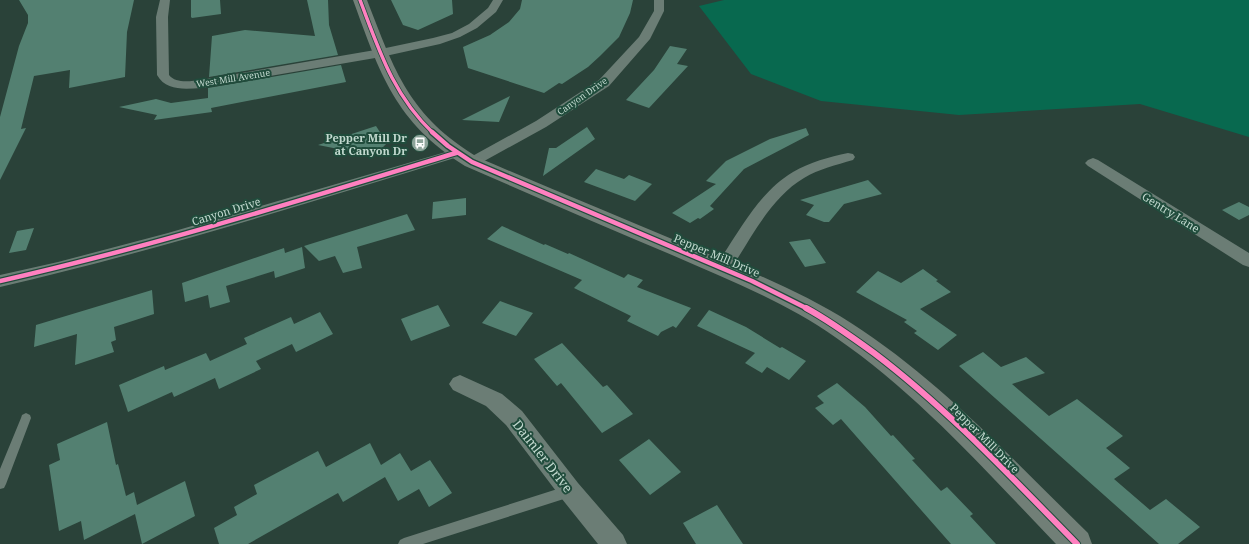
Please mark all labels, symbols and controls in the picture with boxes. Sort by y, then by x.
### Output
street label: West Mill Avenue [195,66,271,90]
street label: Canyon Drive [554,74,610,118]
place label: Pepper Mill Dr at Canyon Dr [325,130,407,158]
bus stop icon: Pepper Mill Dr at Canyon Dr [410,133,430,153]
street label: Gentry Lane [1139,188,1203,236]
street label: Canyon Drive [190,193,262,229]
street label: Pepper Mill Drive [672,230,763,280]
street label: Pepper Mill Drive [947,400,1023,476]
street label: Daimler Drive [509,416,577,496]

